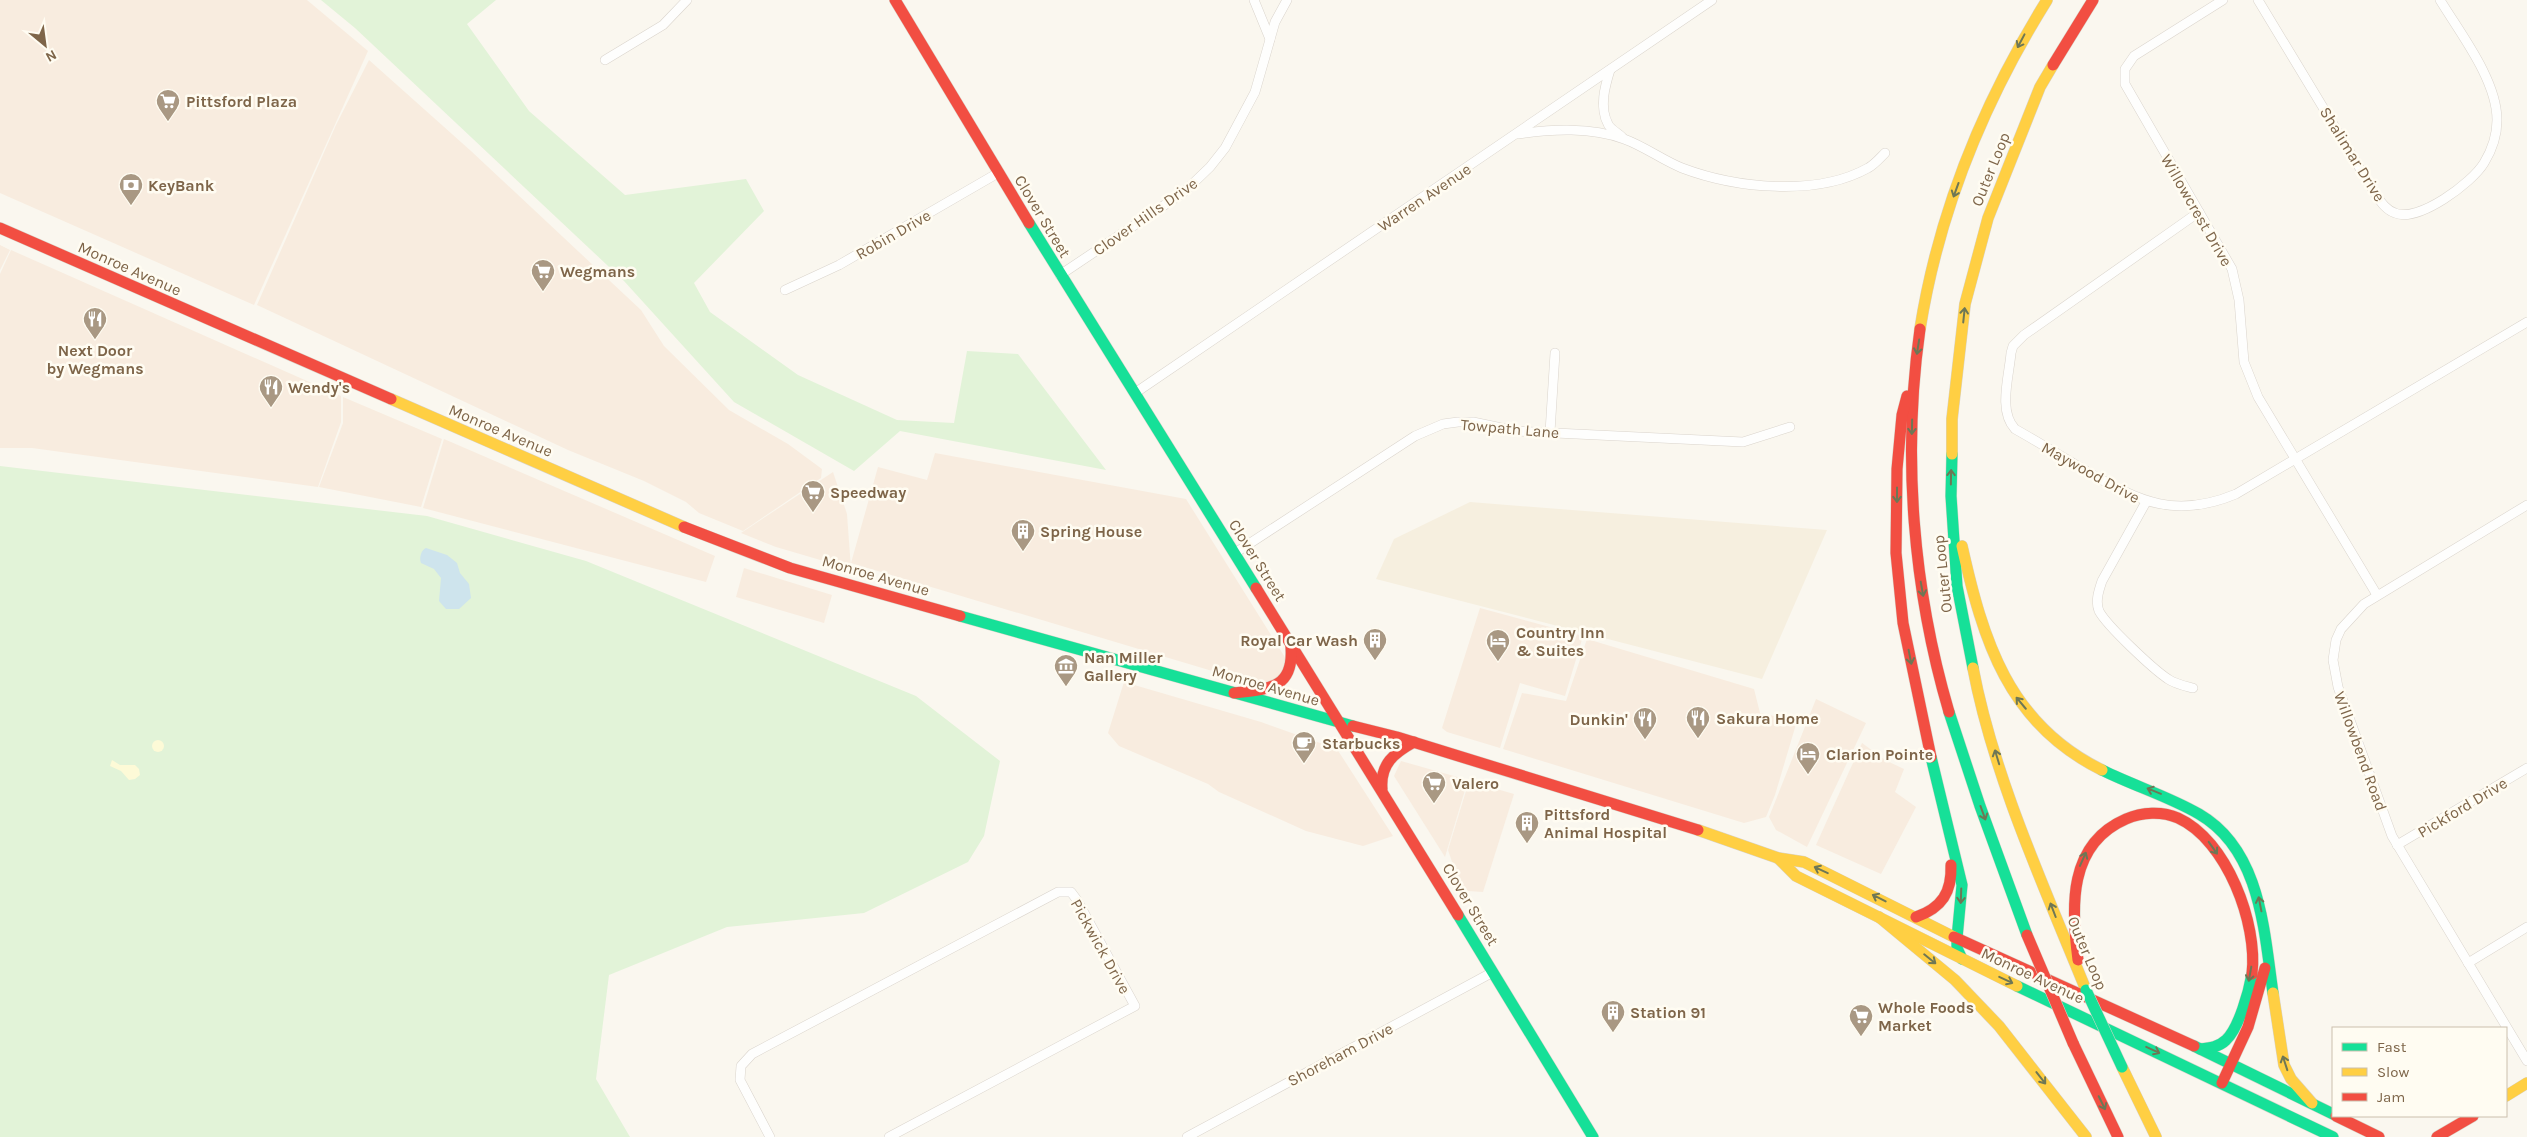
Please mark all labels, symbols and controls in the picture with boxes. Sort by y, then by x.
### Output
north arrow [20,20,70,70]
one-way arrow [2016,34,2026,49]
text: N [43,46,60,66]
supermarket icon: Pittsford Plaza [155,88,181,122]
place label: Pittsford Plaza [186,92,297,111]
street label: Shalimar Drive [2316,103,2389,205]
street label: Outer Loop [1967,129,2014,209]
street label: Willowcrest Drive [2157,151,2236,270]
street label: Warren Avenue [1374,159,1475,236]
bank icon: KeyBank [118,172,144,206]
street label: Clover Street [1011,172,1075,261]
street label: Clover Hills Drive [1090,173,1201,259]
place label: KeyBank [148,176,215,195]
one-way arrow [1951,182,1960,197]
street label: Robin Drive [852,205,934,264]
street label: Monroe Avenue [75,237,184,300]
supermarket icon: Wegmans [530,258,556,292]
place label: Wegmans [560,262,635,281]
restaurant icon: Next Door by Wegmans [82,306,108,340]
one-way arrow [1959,308,1969,324]
one-way arrow [1912,339,1922,355]
place label: Next Door by Wegmans [46,341,144,378]
restaurant icon: Wendy's [258,374,284,408]
place label: Wendy's [288,378,350,397]
street label: Monroe Avenue [446,400,556,461]
street label: Towpath Lane [1460,415,1560,442]
one-way arrow [1907,418,1917,435]
street label: Maywood Drive [2038,438,2143,507]
one-way arrow [1946,469,1956,486]
supermarket icon: Speedway [800,479,826,513]
place label: Speedway [830,483,906,502]
one-way arrow [1892,487,1901,503]
street label: Clover Street [1225,516,1290,605]
building icon: Spring House [1010,518,1036,552]
place label: Spring House [1040,522,1142,541]
street label: Outer Loop [1929,534,1956,614]
street label: Monroe Avenue [820,551,932,600]
one-way arrow [1918,581,1928,597]
place label: Country Inn & Suites [1516,623,1605,660]
building icon: Royal Car Wash [1362,627,1388,661]
hotel icon: Country Inn & Suites [1485,628,1511,662]
place label: Royal Car Wash [1240,631,1358,650]
place label: Nan Miller Gallery [1084,648,1163,685]
one-way arrow [1906,648,1916,664]
museum icon: Nan Miller Gallery [1053,653,1079,687]
street label: Monroe Avenue [1210,661,1322,710]
street label: Willowbend Road [2330,689,2391,814]
one-way arrow [2015,697,2026,710]
restaurant icon: Sakura Home [1685,705,1711,739]
restaurant icon: Dunkin' [1632,706,1658,740]
place label: Sakura Home [1716,709,1819,728]
place label: Dunkin' [1569,710,1628,729]
cafe icon: Starbucks [1291,730,1317,764]
place label: Starbucks [1322,734,1400,753]
hotel icon: Clarion Pointe [1795,741,1821,775]
place label: Clarion Pointe [1826,745,1933,764]
one-way arrow [1992,749,2002,765]
supermarket icon: Valero [1421,770,1447,804]
street label: Pickford Drive [2414,773,2511,842]
place label: Valero [1452,774,1499,793]
one-way arrow [2147,786,2162,796]
place label: Pittsford Animal Hospital [1544,805,1667,842]
one-way arrow [1979,805,1988,820]
building icon: Pittsford Animal Hospital [1514,810,1540,844]
one-way arrow [2208,841,2218,855]
one-way arrow [2079,852,2089,867]
street label: Clover Street [1439,860,1503,949]
one-way arrow [1814,865,1829,874]
one-way arrow [1957,888,1966,904]
one-way arrow [1872,892,1887,902]
street label: Pickwick Drive [1067,895,1134,997]
one-way arrow [2254,896,2264,912]
one-way arrow [2048,902,2057,918]
street label: Outer Loop [2064,914,2112,993]
street label: Monroe Avenue [1978,943,2087,1008]
one-way arrow [1924,954,1937,965]
one-way arrow [2245,965,2255,981]
one-way arrow [1998,976,2013,985]
place label: Whole Foods Market [1878,998,1974,1035]
building icon: Station 91 [1600,999,1626,1033]
place label: Station 91 [1630,1003,1706,1022]
supermarket icon: Whole Foods Market [1848,1003,1874,1037]
street label: Shoreham Drive [1284,1019,1396,1090]
legend [2332,1027,2507,1117]
text: Fast [2377,1038,2407,1056]
one-way arrow [2145,1046,2160,1055]
one-way arrow [2280,1056,2289,1072]
text: Slow [2377,1063,2409,1081]
one-way arrow [2035,1071,2046,1084]
text: Jam [2377,1088,2405,1106]
one-way arrow [2097,1095,2107,1110]

